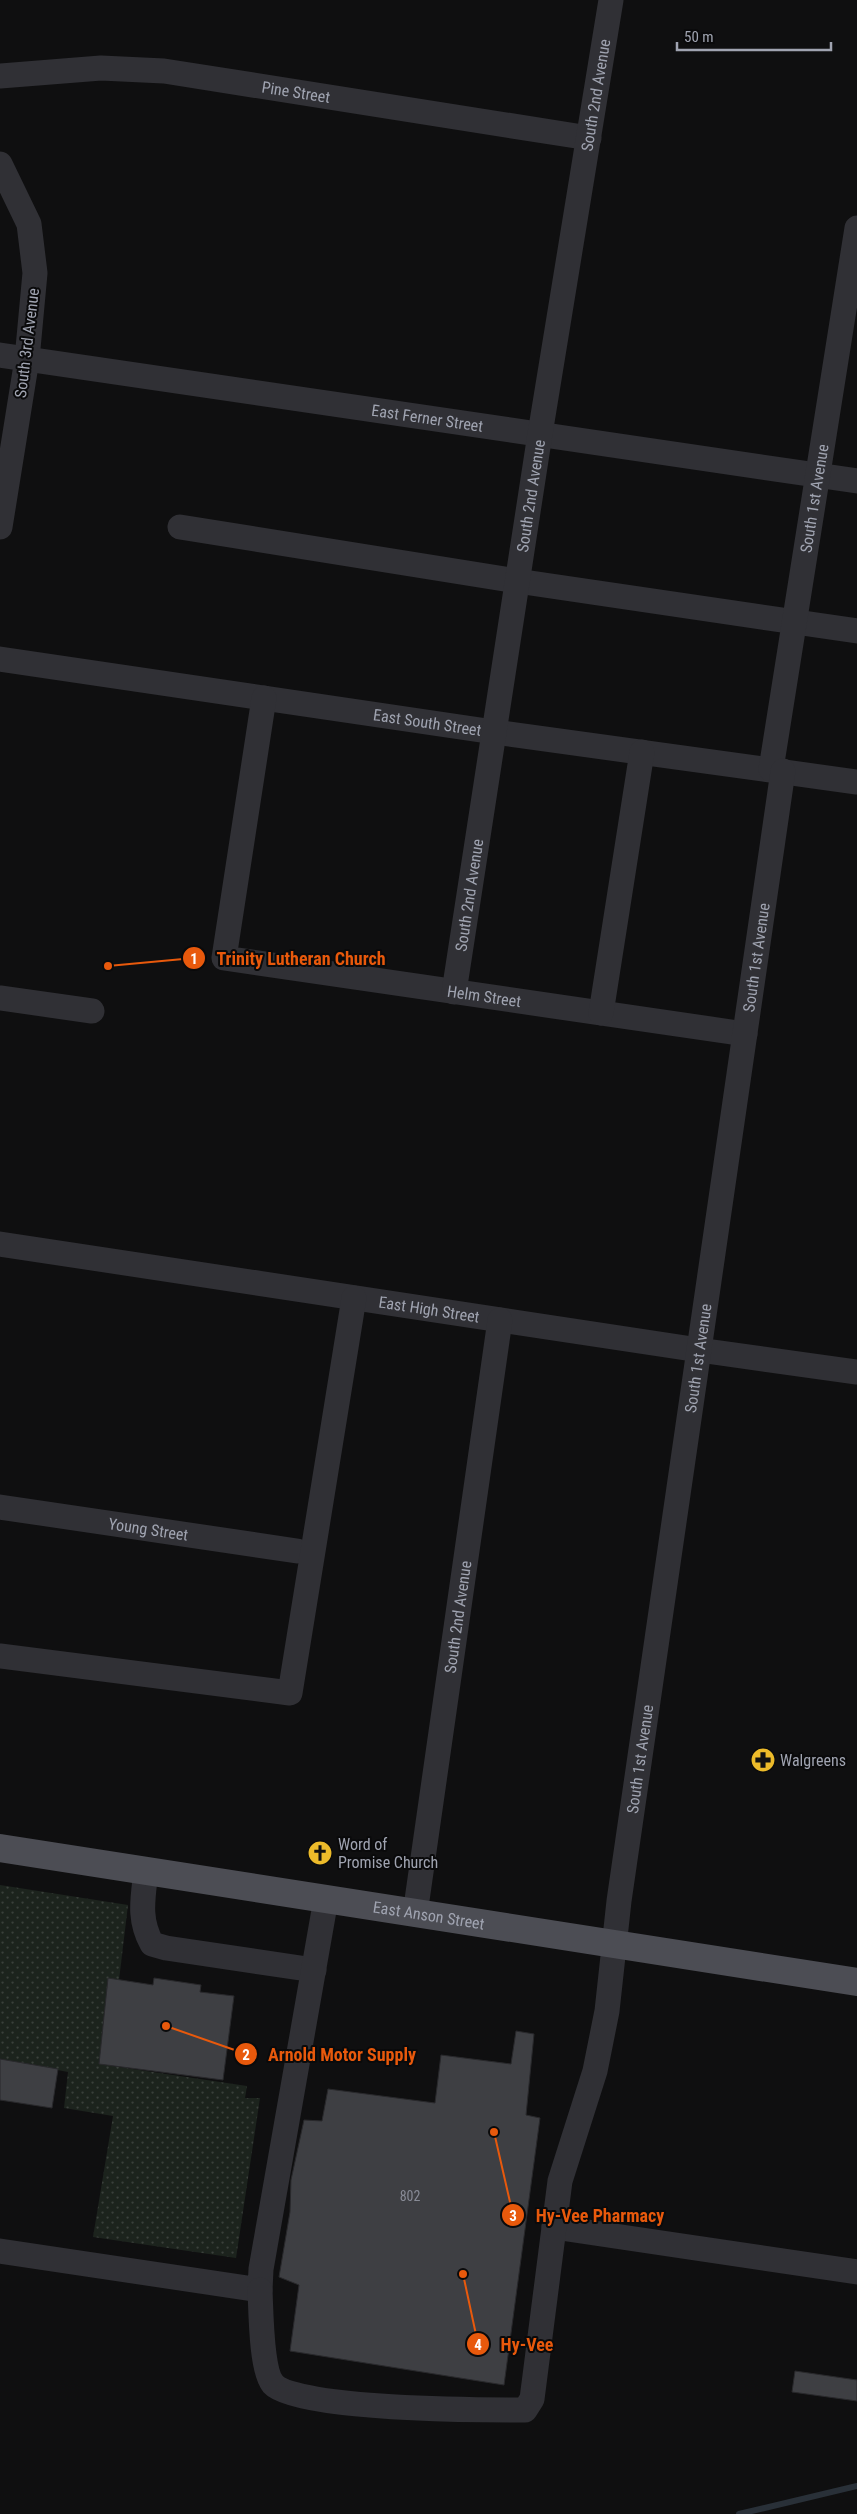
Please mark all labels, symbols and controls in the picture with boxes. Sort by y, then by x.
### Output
scale bar [677,20,831,52]
text: 50 m [684,28,714,46]
street label: South 2nd Avenue [577,38,614,153]
street label: Pine Street [260,77,332,107]
street label: South 3rd Avenue [11,287,43,399]
street label: East Ferner Street [370,400,485,435]
street label: South 2nd Avenue [512,438,549,553]
street label: South 1st Avenue [796,443,832,554]
street label: East South Street [372,705,483,740]
street label: South 2nd Avenue [451,838,487,953]
street label: South 1st Avenue [739,902,773,1013]
callout: Trinity Lutheran Church [181,942,396,975]
text: Trinity Lutheran Church [216,948,386,969]
text: 1 [190,950,198,968]
street label: Helm Street [446,981,523,1011]
street label: East High Street [377,1292,481,1326]
street label: South 1st Avenue [680,1302,715,1414]
street label: Young Street [107,1514,190,1544]
street label: South 2nd Avenue [440,1559,475,1675]
street label: South 1st Avenue [622,1703,657,1815]
pharmacy icon: Walgreens [750,1747,776,1773]
place label: Walgreens [780,1751,846,1770]
place label: Word of Promise Church [338,1835,438,1872]
church icon: Word of Promise Church [307,1840,333,1866]
street label: East Anson Street [372,1897,486,1933]
callout: Arnold Motor Supply [233,2038,426,2071]
text: Arnold Motor Supply [268,2044,416,2065]
text: 2 [242,2046,250,2064]
house number: 802 [400,2188,420,2204]
callout: Hy-Vee Pharmacy [500,2199,674,2232]
text: Hy-Vee Pharmacy [536,2205,664,2226]
text: 3 [509,2207,517,2225]
callout: Hy-Vee [465,2328,563,2361]
text: Hy-Vee [501,2334,554,2355]
text: 4 [474,2336,482,2354]

